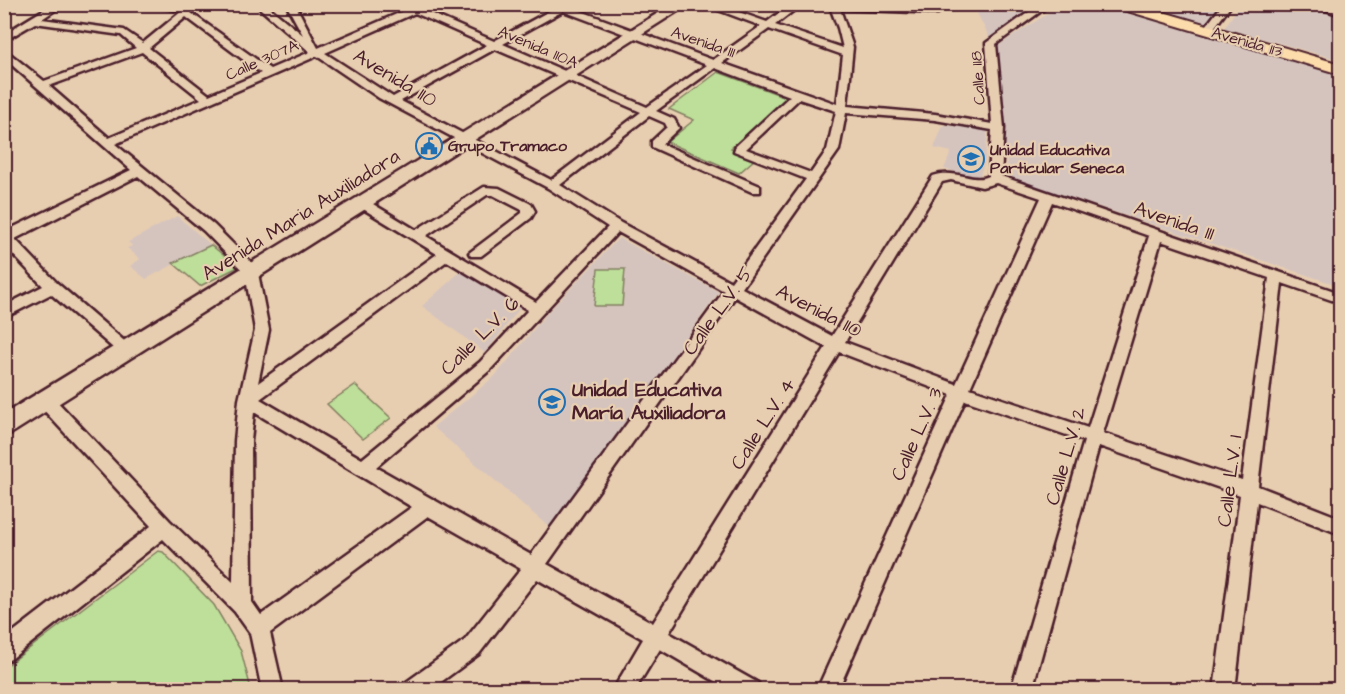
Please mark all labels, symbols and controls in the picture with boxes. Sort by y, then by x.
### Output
street label: Avenida 110A [495,20,581,74]
street label: Avenida 111 [668,21,738,63]
street label: Avenida 113 [1209,21,1285,63]
street label: Calle 307A [222,34,302,86]
street label: Avenida 110 [348,42,442,114]
street label: Calle 118 [965,50,991,106]
public building icon: Grupo Tramaco [414,131,444,161]
place label: Grupo Tramaco [448,135,568,157]
place label: Unidad Educativa Particular Seneca [990,139,1125,179]
street label: Avenida Maria Auxiliadora [197,142,405,288]
school or university icon: Unidad Educativa Particular Seneca [956,144,986,174]
street label: Avenida 111 [1130,194,1218,248]
street label: Calle L.V. 5 [676,261,760,361]
street label: Avenida 110 [771,277,867,345]
street label: Calle L.V. 6 [434,290,526,382]
street label: Calle L.V. 4 [724,373,802,475]
place label: Unidad Educativa María Auxiliadora [572,376,726,427]
street label: Calle L.V. 3 [884,383,950,485]
school or university icon: Unidad Educativa María Auxiliadora [537,387,567,417]
street label: Calle L.V. 2 [1039,403,1094,508]
street label: Calle L.V. 1 [1210,433,1250,528]

